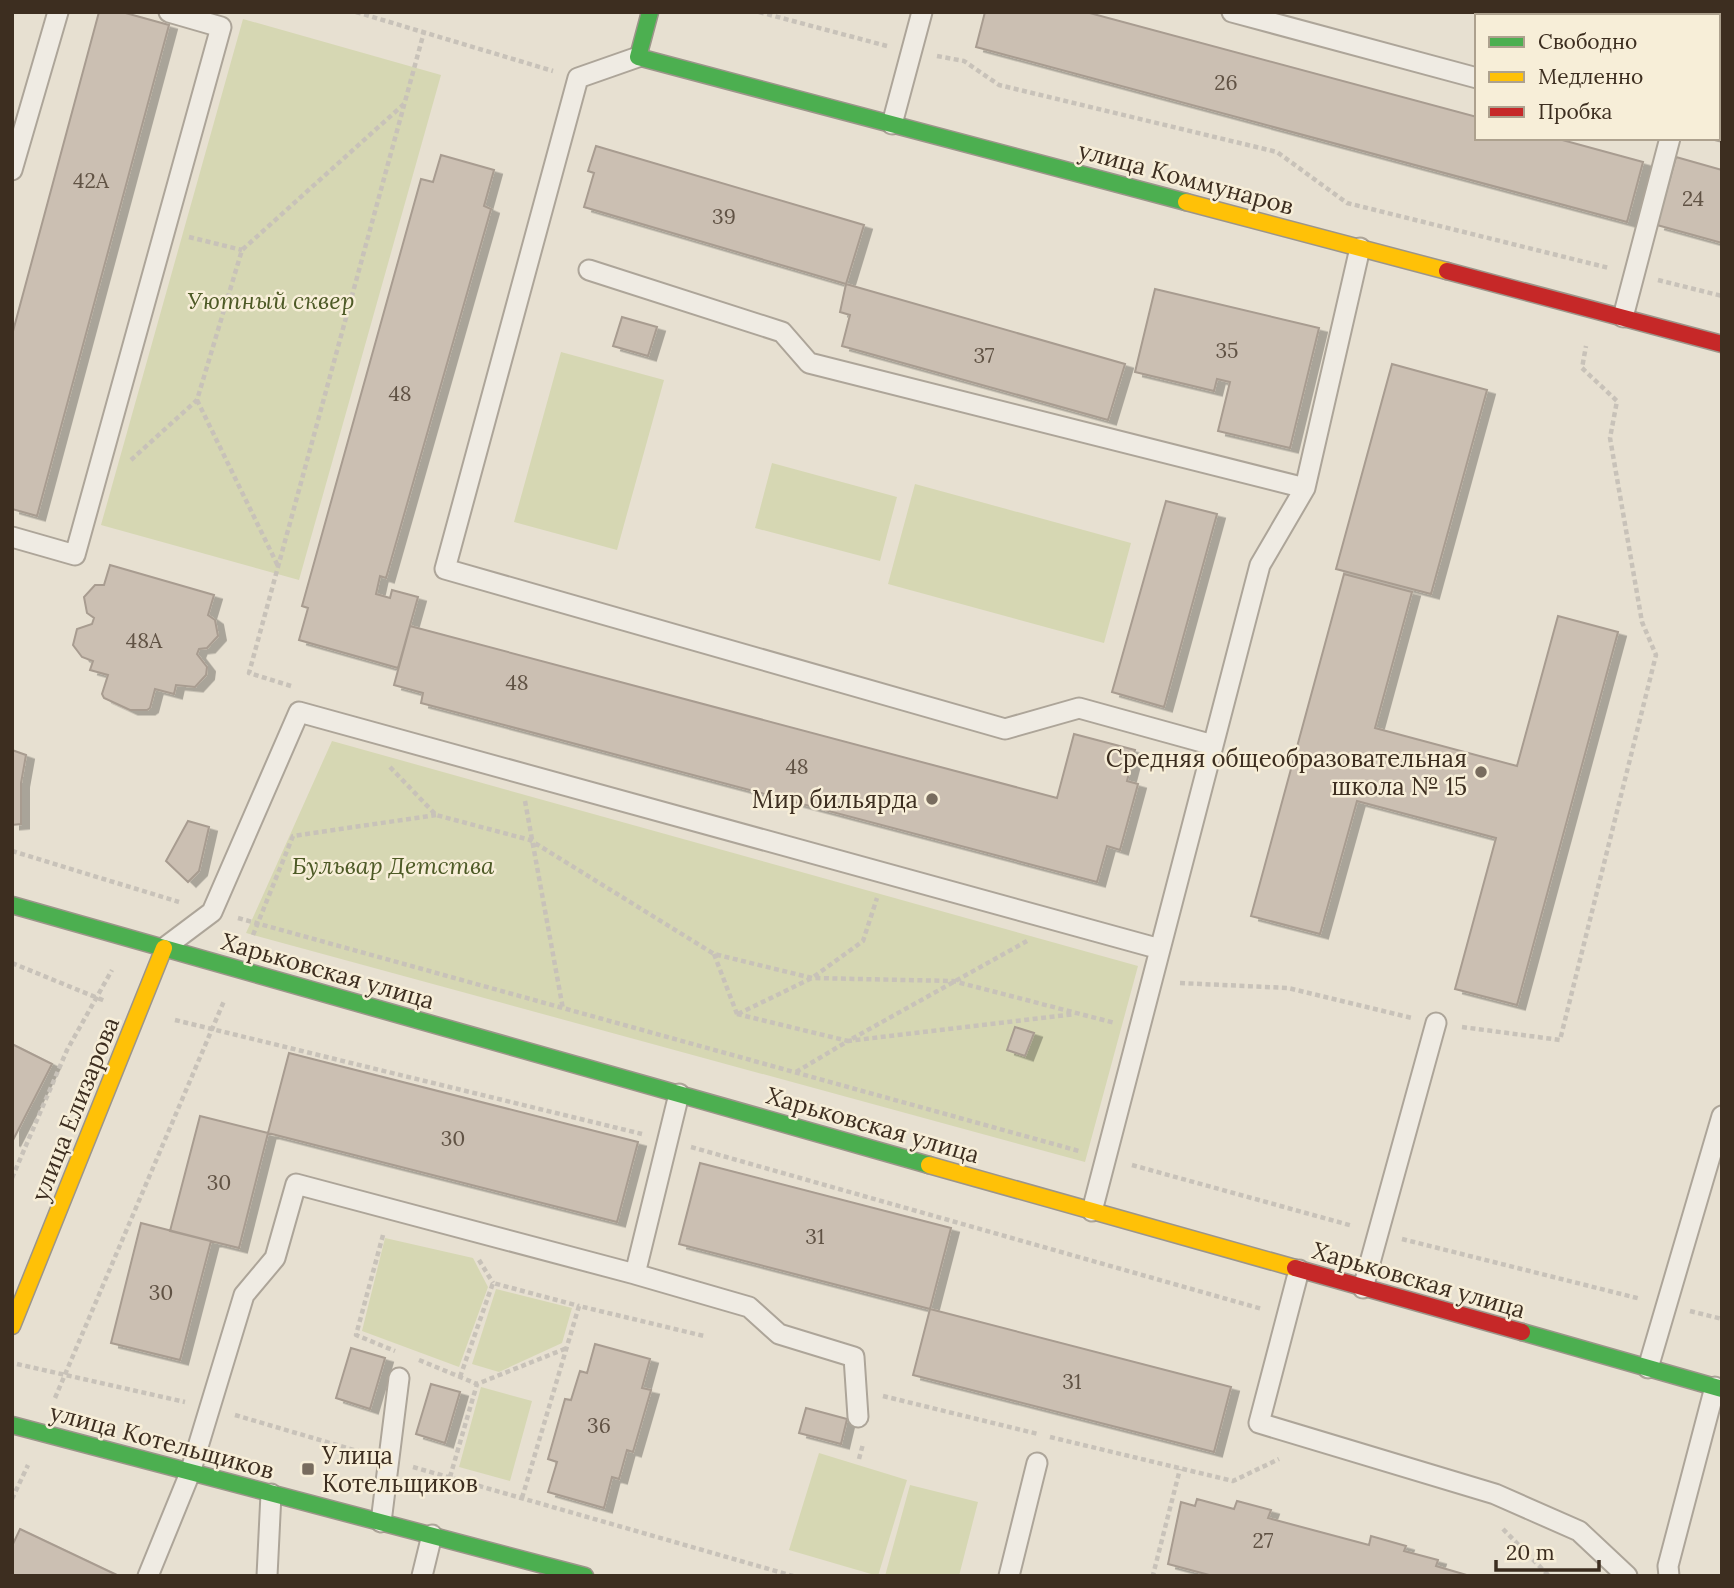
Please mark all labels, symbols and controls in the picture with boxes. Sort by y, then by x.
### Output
legend [1475,14,1720,140]
text: Свободно [1538,28,1637,55]
text: Медленно [1538,63,1643,90]
house number: 26 [1214,69,1238,96]
text: Пробка [1538,98,1613,125]
street label: улица Коммунаров [1075,134,1297,222]
house number: 42А [73,167,110,194]
house number: 24 [1682,185,1704,212]
house number: 39 [712,203,736,230]
park label: Уютный сквер [188,285,354,316]
house number: 35 [1215,337,1239,364]
house number: 37 [974,342,995,369]
house number: 48 [388,380,412,407]
house number: 48А [126,627,163,654]
house number: 48 [505,669,529,696]
place label: Средняя общеобразовательная школа № 15 [1106,743,1467,802]
house number: 48 [785,753,809,780]
marker: Средняя общеобразовательная школа № 15 [1473,764,1489,780]
place label: Мир бильярда [752,784,918,815]
marker: Мир бильярда [924,791,940,807]
park label: Бульвар Детства [292,850,495,881]
street label: Харьковская улица [218,926,438,1016]
street label: улица Елизарова [24,1012,126,1206]
street label: Харьковская улица [763,1080,983,1170]
house number: 30 [441,1125,465,1152]
house number: 30 [207,1169,231,1196]
house number: 31 [805,1223,825,1250]
street label: Харьковская улица [1309,1235,1529,1325]
house number: 30 [149,1279,173,1306]
house number: 31 [1062,1368,1082,1395]
street label: улица Котельщиков [46,1396,278,1486]
house number: 36 [587,1412,611,1439]
place label: Улица Котельщиков [321,1440,478,1499]
marker: Улица Котельщиков [300,1461,316,1477]
house number: 27 [1253,1527,1274,1554]
scale bar [1496,1528,1599,1572]
text: 20 m [1506,1539,1555,1566]

